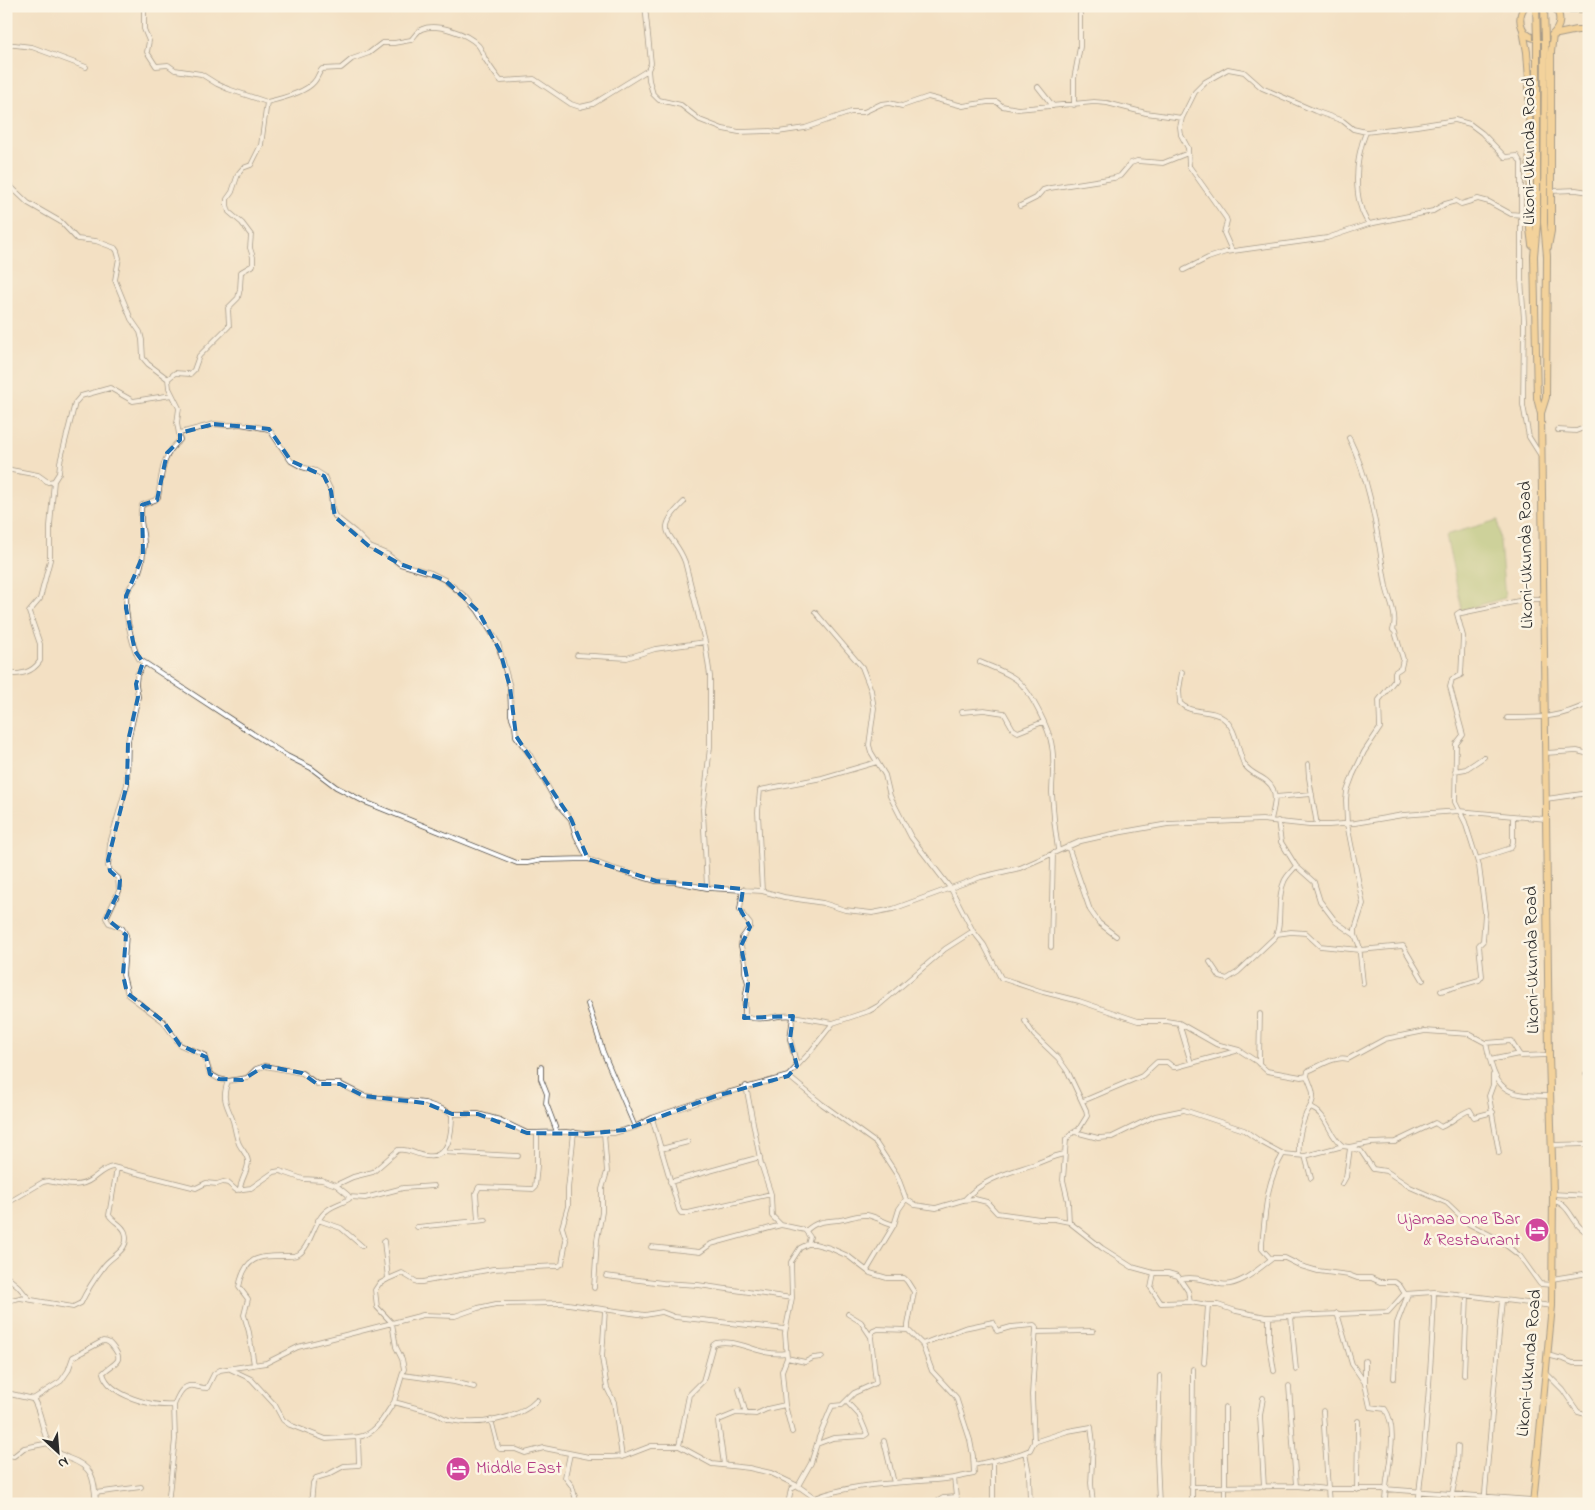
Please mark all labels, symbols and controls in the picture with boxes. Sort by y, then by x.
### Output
street label: Likoni-Ukunda Road [1517,77,1543,225]
street label: Likoni-Ukunda Road [1513,481,1541,629]
street label: Likoni-Ukunda Road [1519,886,1547,1034]
place label: Ujamaa One Bar & Restaurant [1397,1207,1520,1254]
hotel icon: Ujamaa One Bar & Restaurant [1524,1217,1550,1243]
street label: Likoni-Ukunda Road [1511,1288,1549,1438]
north arrow [32,1428,82,1478]
text: N [54,1451,72,1474]
hotel icon: Middle East [445,1456,471,1482]
place label: Middle East [476,1456,562,1482]

